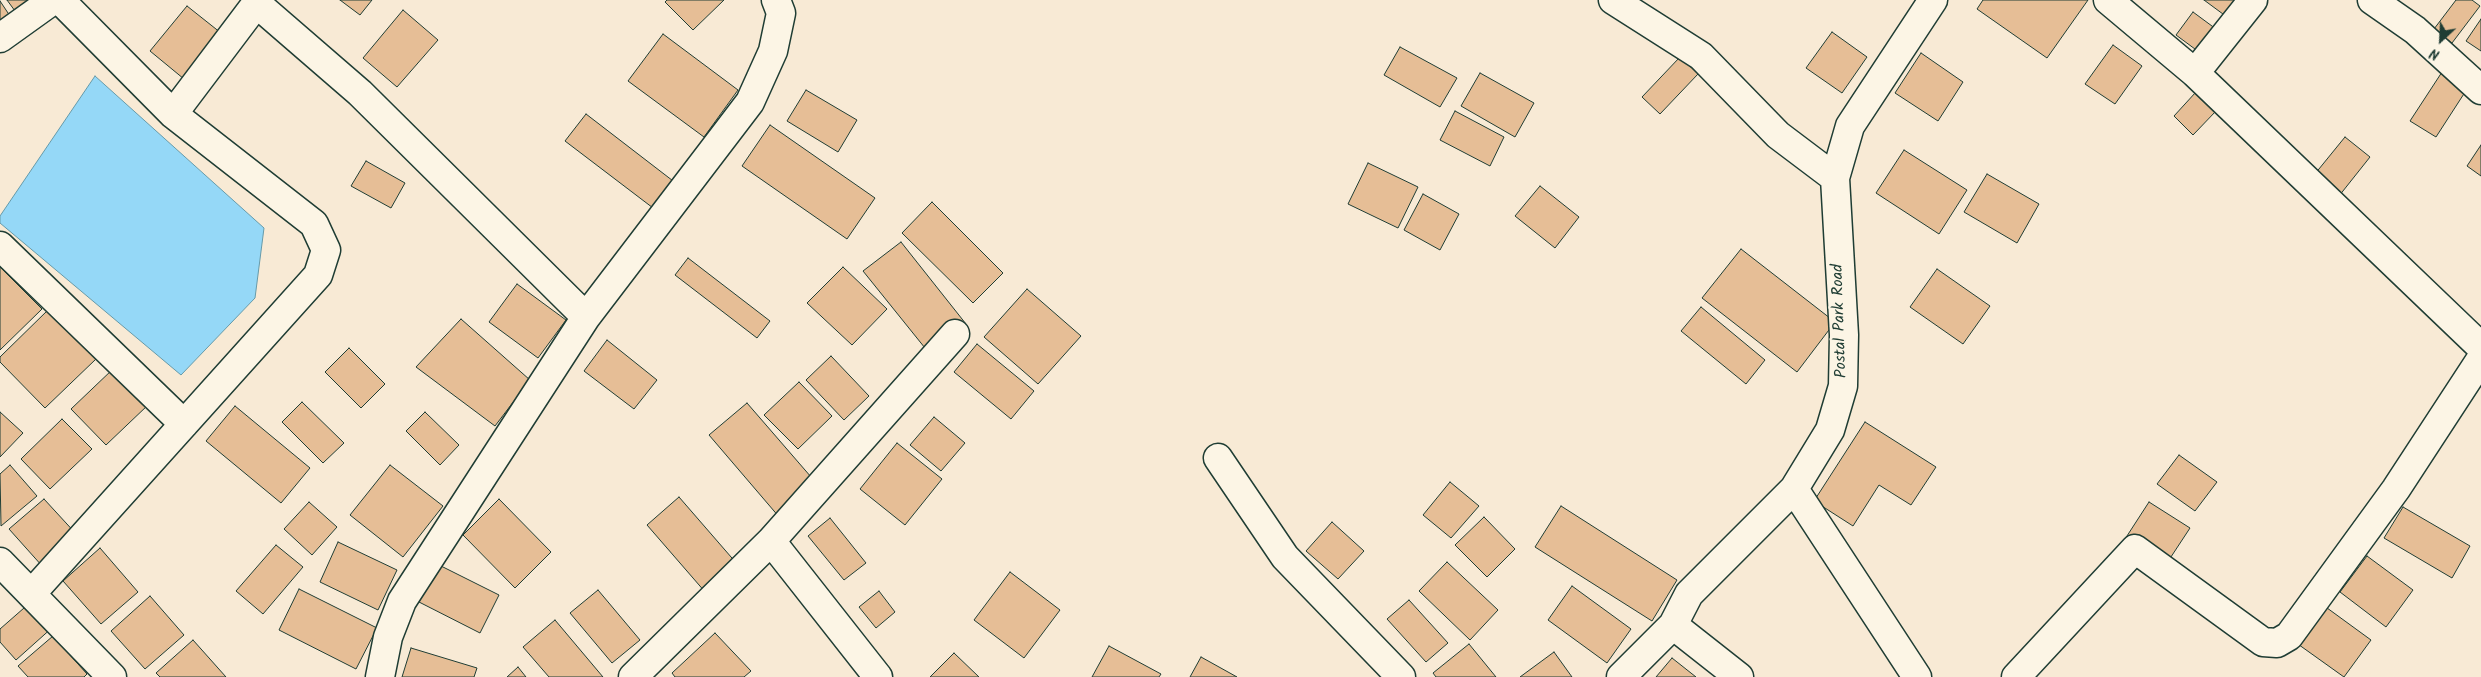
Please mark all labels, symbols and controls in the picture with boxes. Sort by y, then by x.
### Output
north arrow [2416,15,2466,65]
text: N [2426,42,2443,65]
street label: Postal Park Road [1829,264,1853,378]

